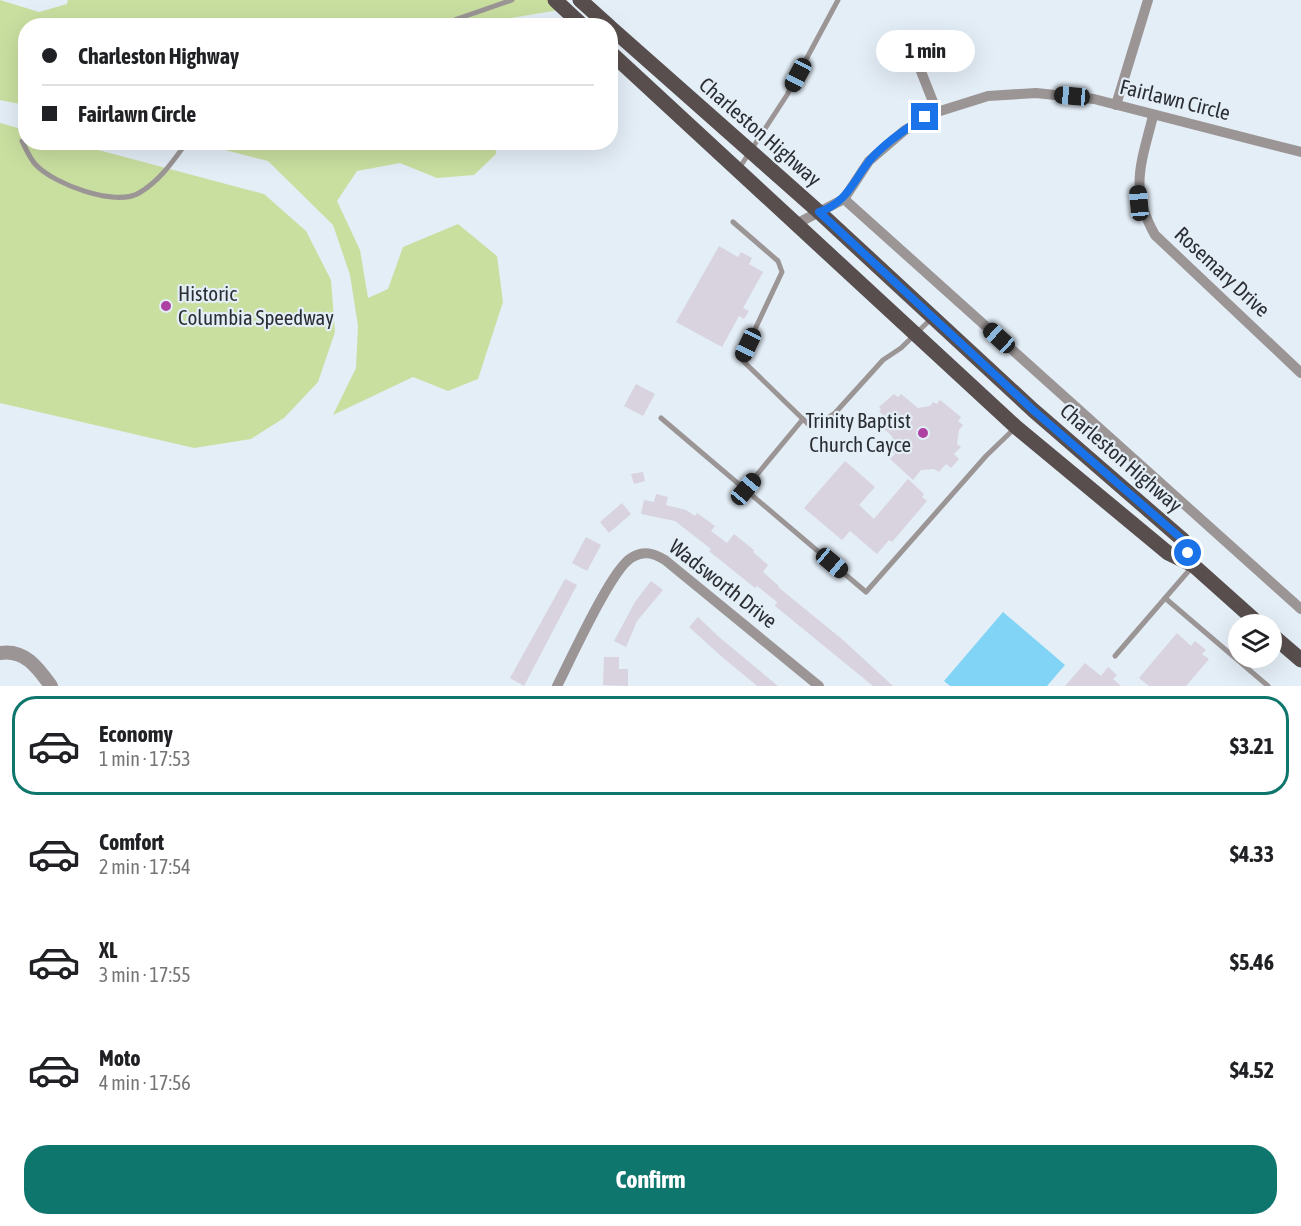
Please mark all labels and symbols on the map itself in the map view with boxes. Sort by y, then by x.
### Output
callout: 1 min [876,30,974,72]
car [782,55,814,95]
street label: Charleston Highway [695,72,827,191]
street label: Fairlawn Circle [1118,74,1233,124]
car [1053,85,1091,107]
route end [911,103,938,130]
car [1128,184,1150,222]
street label: Rosemary Drive [1170,221,1275,321]
place label: Historic Columbia Speedway [178,281,334,329]
marker: Historic Columbia Speedway [159,299,173,313]
car [980,319,1018,357]
car [732,325,764,365]
street label: Charleston Highway [1056,398,1188,517]
place label: Trinity Baptist Church Cayce [805,408,911,456]
marker: Trinity Baptist Church Cayce [916,426,930,440]
car [728,469,764,509]
street label: Wadsworth Drive [665,534,782,633]
route start [1174,539,1201,566]
car [812,545,852,581]

